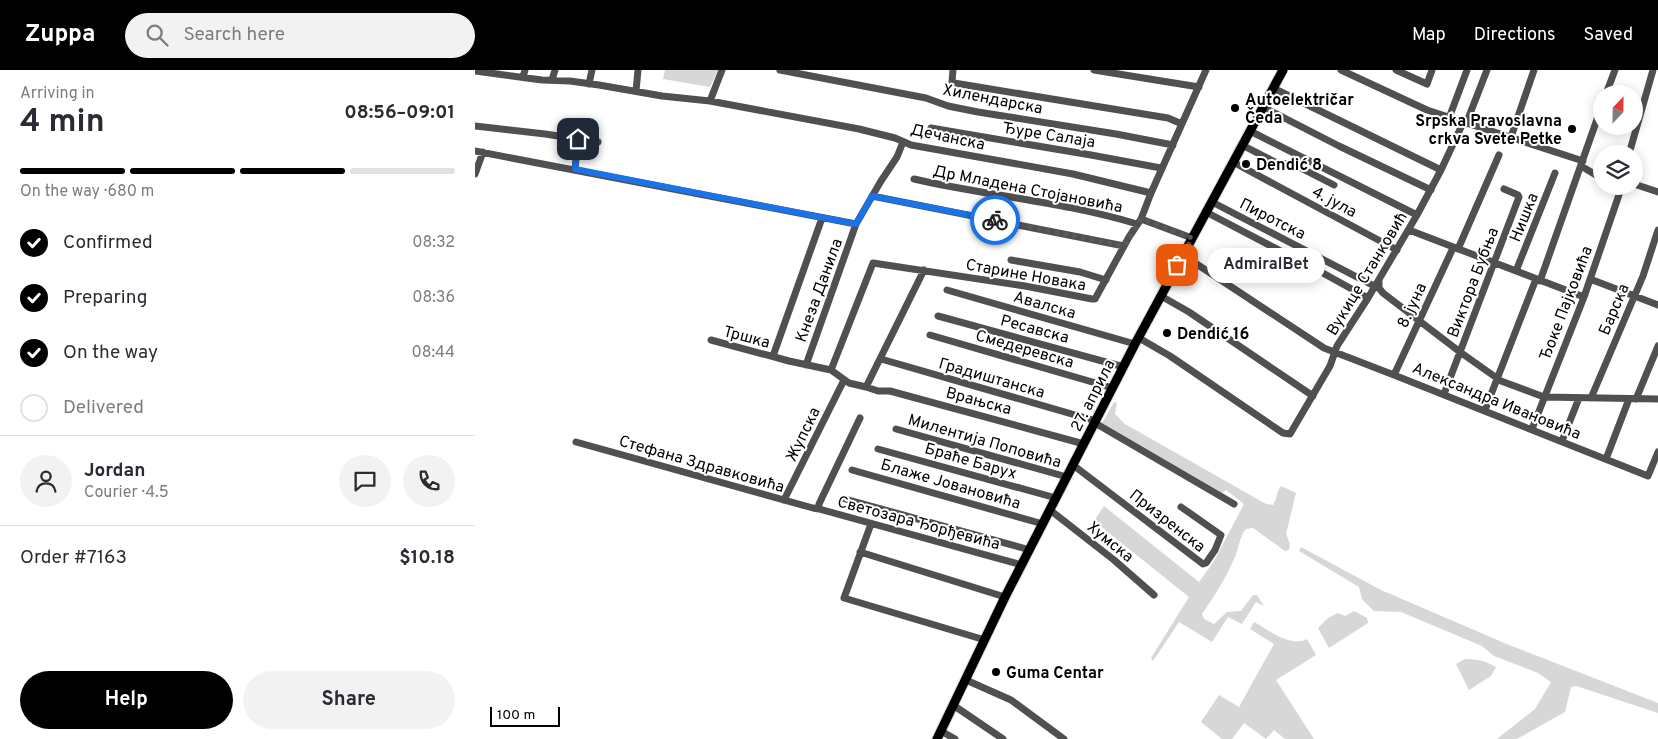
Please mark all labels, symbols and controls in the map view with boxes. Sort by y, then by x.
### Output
search box [125,13,475,58]
text: Zuppa [25,20,95,50]
icon: search [143,21,171,49]
text: Search here [183,23,285,47]
text: Map [1412,24,1446,47]
text: Directions [1474,24,1556,47]
text: Saved [1584,24,1633,47]
street label: Хилендарска [941,80,1044,119]
text: Arriving in [20,84,95,104]
north arrow [1593,85,1643,135]
map controls [1593,85,1643,195]
place label: Autoelektričar Čeda [1245,91,1354,129]
text: 08:56–09:01 [344,101,455,125]
marker: Autoelektričar Čeda [1229,102,1241,114]
text: 4 min [20,103,105,143]
place label: Srpska Pravoslavna crkva Svete Petke [1415,112,1562,150]
pin [557,118,599,160]
street label: Ђуре Салаја [1001,119,1097,153]
street label: Дечанска [909,120,987,156]
marker: Srpska Pravoslavna crkva Svete Petke [1566,123,1578,135]
icon: home [564,125,592,153]
button: layers [1593,145,1643,195]
place label: Dendić 8 [1256,156,1322,176]
marker: Dendić 8 [1240,158,1252,170]
street label: Др Младена Стојановића [931,162,1124,218]
text: On the way · 680 m [20,182,154,202]
street label: 4. јула [1308,183,1360,223]
street label: Нишка [1506,190,1544,245]
courier [970,195,1020,245]
street label: Пиротска [1236,195,1308,245]
icon: bike [981,206,1009,234]
street label: Вукице Станковић [1323,209,1413,340]
street label: Виктора Бубња [1444,225,1504,341]
icon: check [20,229,48,257]
text: Confirmed [63,231,153,255]
text: 08:32 [412,233,455,253]
street label: Кнеза Данила [792,236,848,345]
street label: Ђоке Пајковића [1536,243,1598,364]
pin [1156,244,1198,286]
callout: AdmiralBet [1207,248,1325,282]
icon: bag [1163,251,1191,279]
text: AdmiralBet [1223,255,1309,275]
street label: Старине Новака [964,256,1087,296]
street label: 8. јуна [1394,280,1432,332]
street label: Барска [1595,281,1635,338]
icon: check [20,284,48,312]
text: Preparing [63,286,147,310]
street label: Авалска [1011,287,1078,324]
text: 08:36 [412,288,455,308]
street label: Ресавска [998,311,1071,349]
street label: Тршка [721,322,772,354]
place label: Dendić 16 [1177,325,1249,345]
street label: Смедеревска [973,326,1076,374]
marker: Dendić 16 [1161,327,1173,339]
icon: check [20,339,48,367]
text: On the way [63,341,158,365]
text: 08:44 [411,343,455,363]
street label: Градиштанска [936,354,1047,404]
street label: 27. априла [1067,356,1121,435]
street label: Александра Ивановића [1409,359,1584,445]
street label: Врањска [943,384,1014,420]
text: Delivered [63,396,144,420]
street label: Жупска [782,404,826,465]
street label: Милентија Поповића [905,410,1063,473]
street label: Стефана Здравковића [616,432,787,498]
street label: Браће Барух [922,439,1019,485]
button: person [20,455,72,507]
button: chat [339,455,391,507]
button: phone [403,455,455,507]
street label: Блаже Јовановића [878,455,1023,514]
text: Jordan [84,459,146,483]
text: Courier · 4.5 [84,483,169,503]
street label: Призренска [1125,486,1209,558]
street label: Светозара Ђорђевића [835,493,1002,555]
street label: Хумска [1082,518,1137,567]
text: Order #7163 [20,546,127,570]
text: $10.18 [399,546,455,570]
place label: Guma Centar [1006,664,1104,684]
marker: Guma Centar [990,666,1002,678]
button: Help [20,671,233,729]
button: Share [243,671,455,729]
scale bar [490,704,560,727]
text: 100 m [497,707,535,724]

